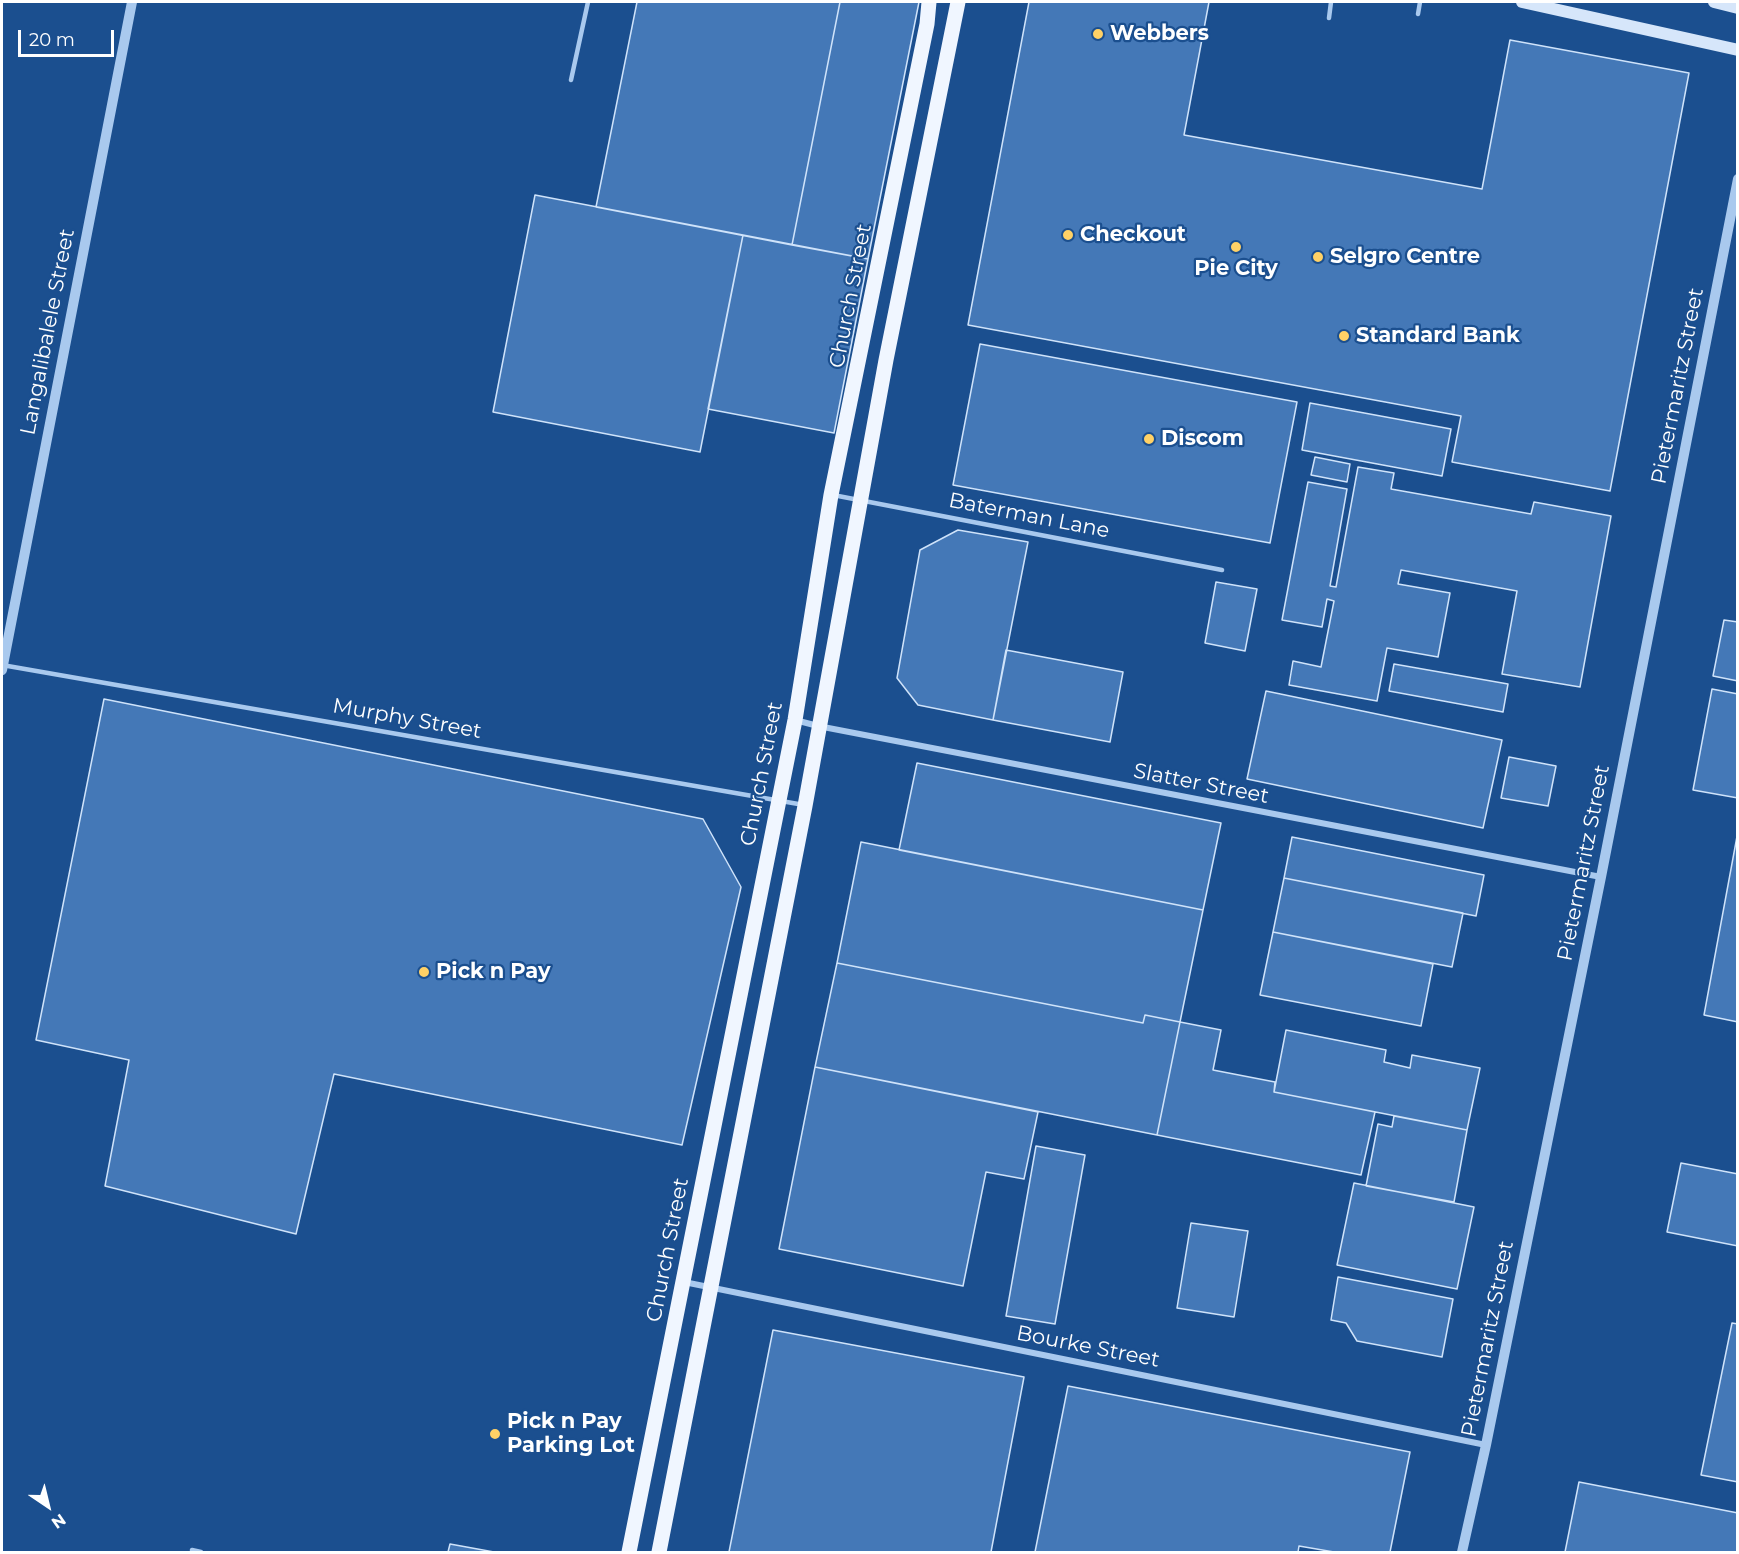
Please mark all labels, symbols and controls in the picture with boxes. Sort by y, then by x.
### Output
scale bar [21,18,117,56]
place label: Webbers [1110,21,1209,47]
marker: Webbers [1091,27,1105,41]
text: 20 m [29,29,75,51]
street label: Church Street [825,222,877,370]
place label: Checkout [1080,222,1186,248]
street label: Langalibalele Street [16,227,80,437]
marker: Checkout [1061,228,1075,242]
marker: Pie City [1229,240,1243,254]
place label: Selgro Centre [1330,244,1480,270]
marker: Selgro Centre [1311,250,1325,264]
place label: Pie City [1194,256,1278,282]
street label: Pietermaritz Street [1647,286,1709,486]
place label: Standard Bank [1356,323,1520,349]
marker: Standard Bank [1337,329,1351,343]
place label: Discom [1161,426,1244,452]
marker: Discom [1142,432,1156,446]
street label: Baterman Lane [946,488,1112,544]
street label: Murphy Street [331,693,483,745]
street label: Church Street [736,700,788,848]
street label: Slatter Street [1131,759,1271,809]
street label: Pietermaritz Street [1553,763,1615,963]
place label: Pick n Pay [436,959,551,985]
marker: Pick n Pay [417,965,431,979]
street label: Church Street [642,1176,694,1324]
street label: Pietermaritz Street [1457,1239,1519,1439]
street label: Bourke Street [1014,1321,1162,1373]
place label: Pick n Pay Parking Lot [507,1409,635,1459]
marker: Pick n Pay Parking Lot [488,1427,502,1441]
north arrow [18,1476,78,1536]
text: N [48,1510,69,1533]

